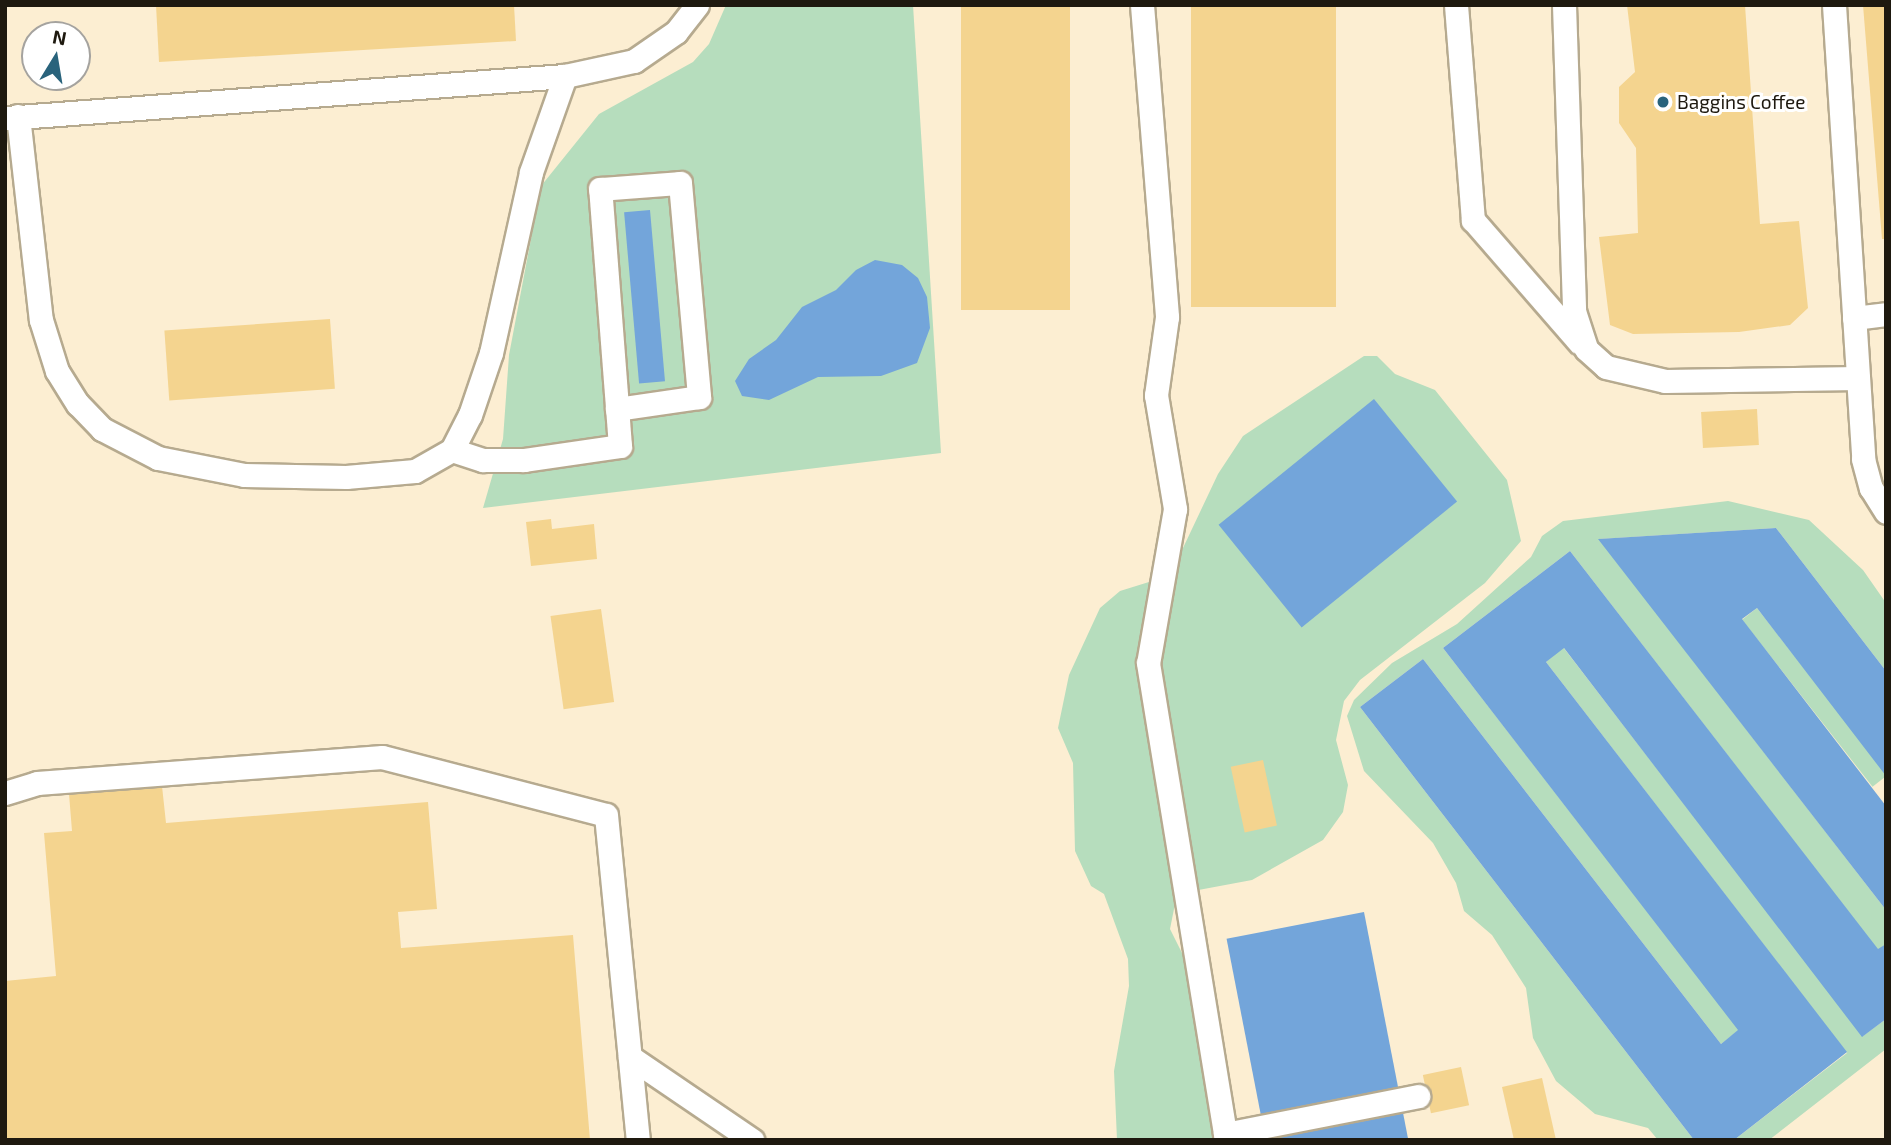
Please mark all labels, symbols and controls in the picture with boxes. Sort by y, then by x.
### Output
north arrow [21,21,91,91]
text: N [51,24,69,49]
place label: Baggins Coffee [1677,91,1805,113]
marker: Baggins Coffee [1655,94,1671,110]

